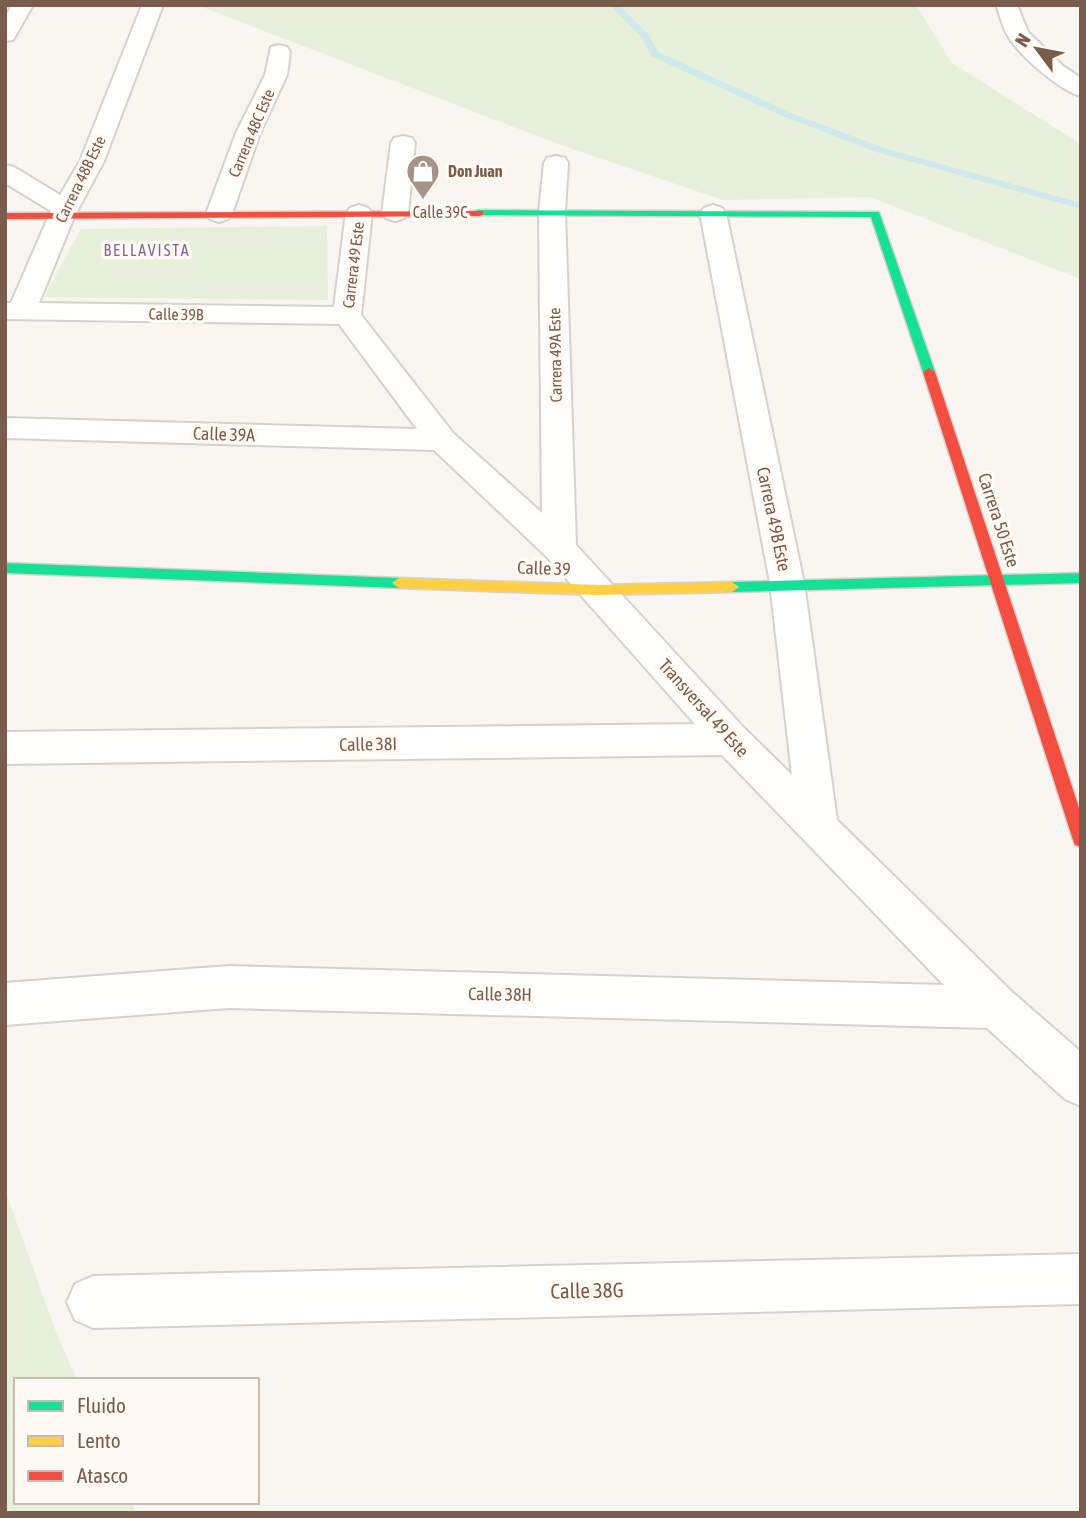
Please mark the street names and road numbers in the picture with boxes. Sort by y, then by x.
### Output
street label: Carrera 48C Este [224,86,278,180]
street label: Carrera 48B Este [51,133,109,225]
street label: Calle 39C [413,203,467,221]
street label: Carrera 49 Este [339,221,367,309]
street label: Calle 39B [148,305,204,323]
street label: Carrera 49A Este [545,308,565,402]
street label: Calle 39A [193,422,256,446]
street label: Carrera 49B Este [753,465,795,573]
street label: Carrera 50 Este [974,470,1024,570]
street label: Calle 39 [517,557,571,579]
street label: Transversal 49 Este [655,655,753,761]
street label: Calle 38I [339,733,397,755]
street label: Calle 38H [468,983,532,1005]
street label: Calle 38G [550,1277,624,1303]

